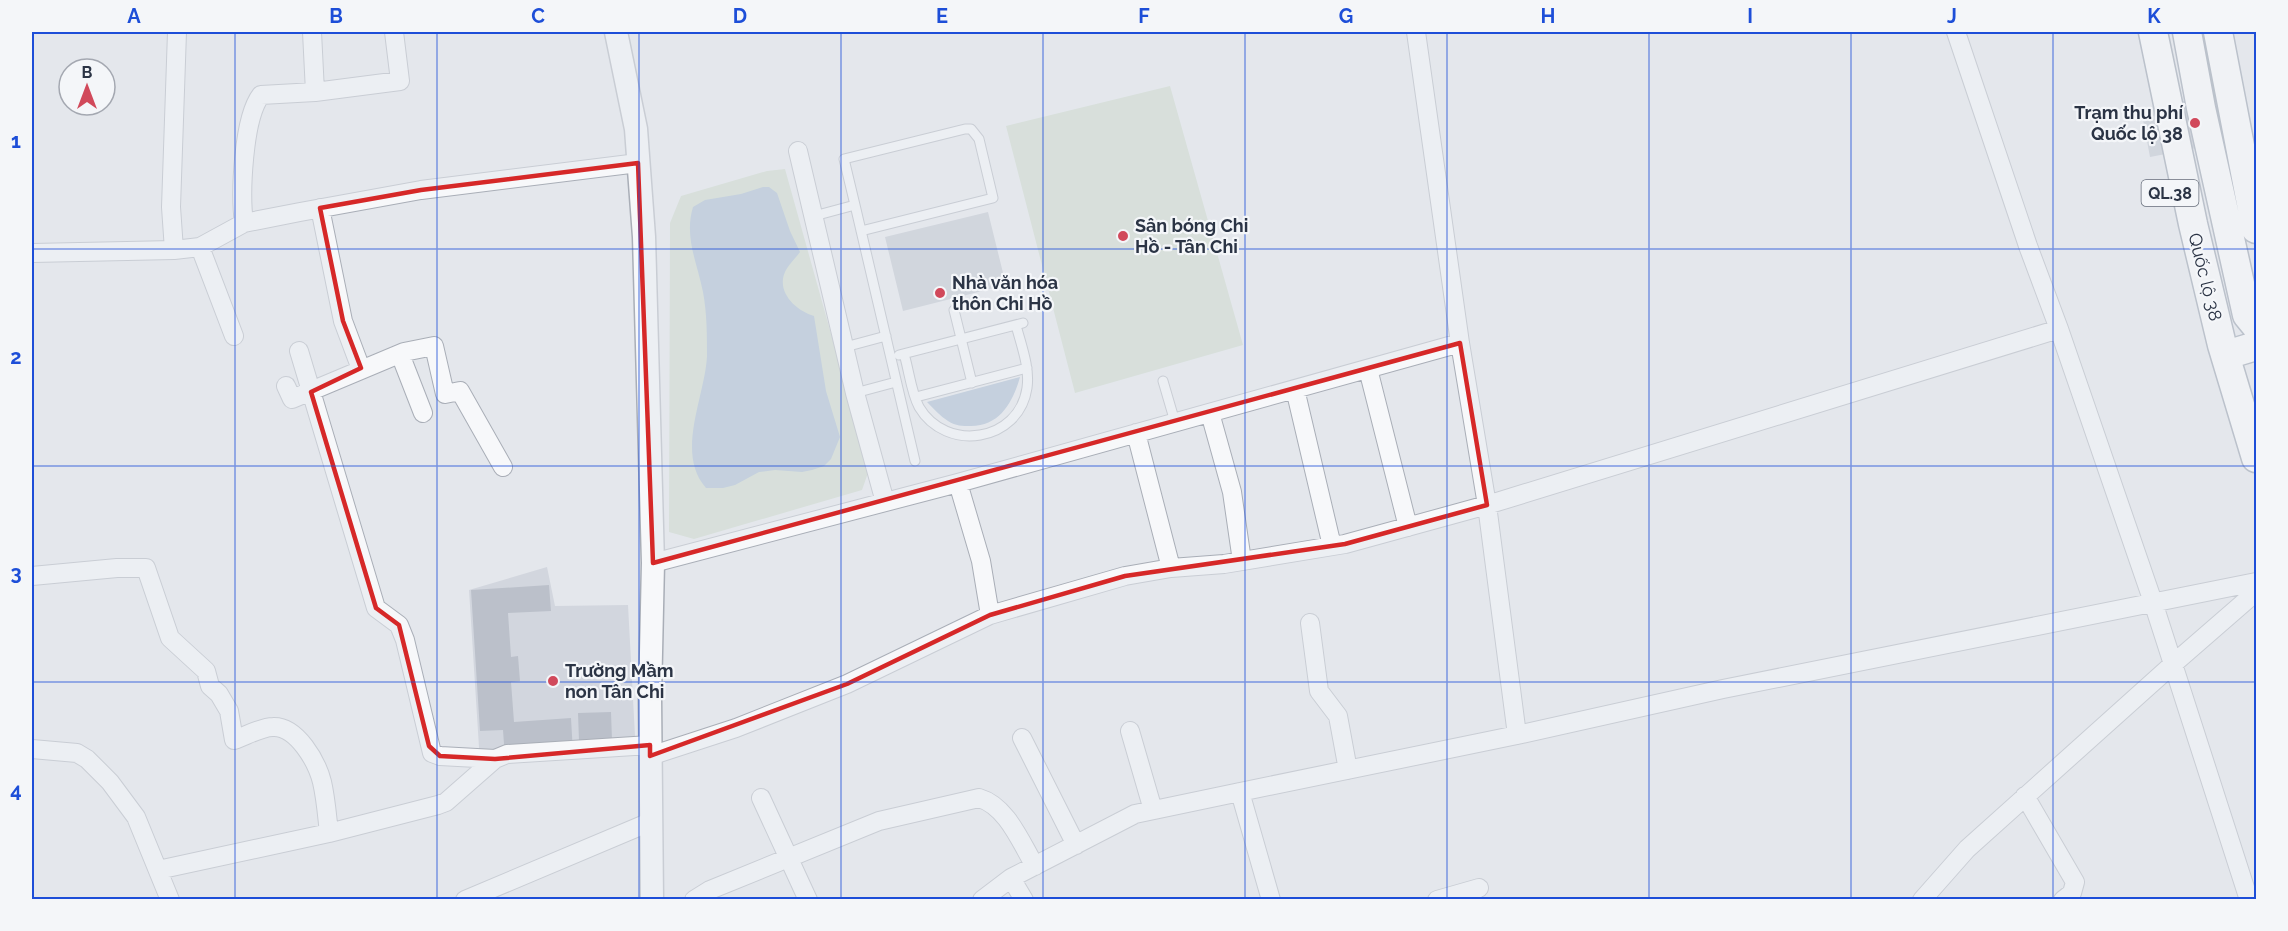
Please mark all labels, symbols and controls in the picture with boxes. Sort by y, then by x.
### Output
text: A [127,4,141,28]
text: B [329,4,343,28]
text: C [531,4,545,28]
text: D [733,4,747,28]
text: E [936,4,948,28]
text: F [1138,4,1150,28]
text: G [1339,4,1353,28]
text: H [1541,4,1555,28]
text: I [1747,4,1753,28]
text: J [1947,4,1957,28]
text: K [2147,4,2161,28]
north arrow [57,57,117,117]
text: B [82,63,93,82]
place label: Trạm thu phí Quốc lộ 38 [2074,102,2183,144]
marker: Trạm thu phí Quốc lộ 38 [2188,116,2202,130]
text: 1 [11,129,21,153]
road number: QL.38 [2142,180,2198,206]
place label: Sân bóng Chi Hồ - Tân Chi [1135,215,1248,257]
marker: Sân bóng Chi Hồ - Tân Chi [1116,229,1130,243]
street label: Quốc lộ 38 [2184,231,2227,323]
place label: Nhà văn hóa thôn Chi Hồ [952,272,1058,314]
marker: Nhà văn hóa thôn Chi Hồ [933,286,947,300]
text: 2 [10,345,22,369]
text: 3 [10,561,22,585]
place label: Trường Mầm non Tân Chi [565,660,674,702]
marker: Trường Mầm non Tân Chi [546,674,560,688]
text: 4 [10,778,22,802]

